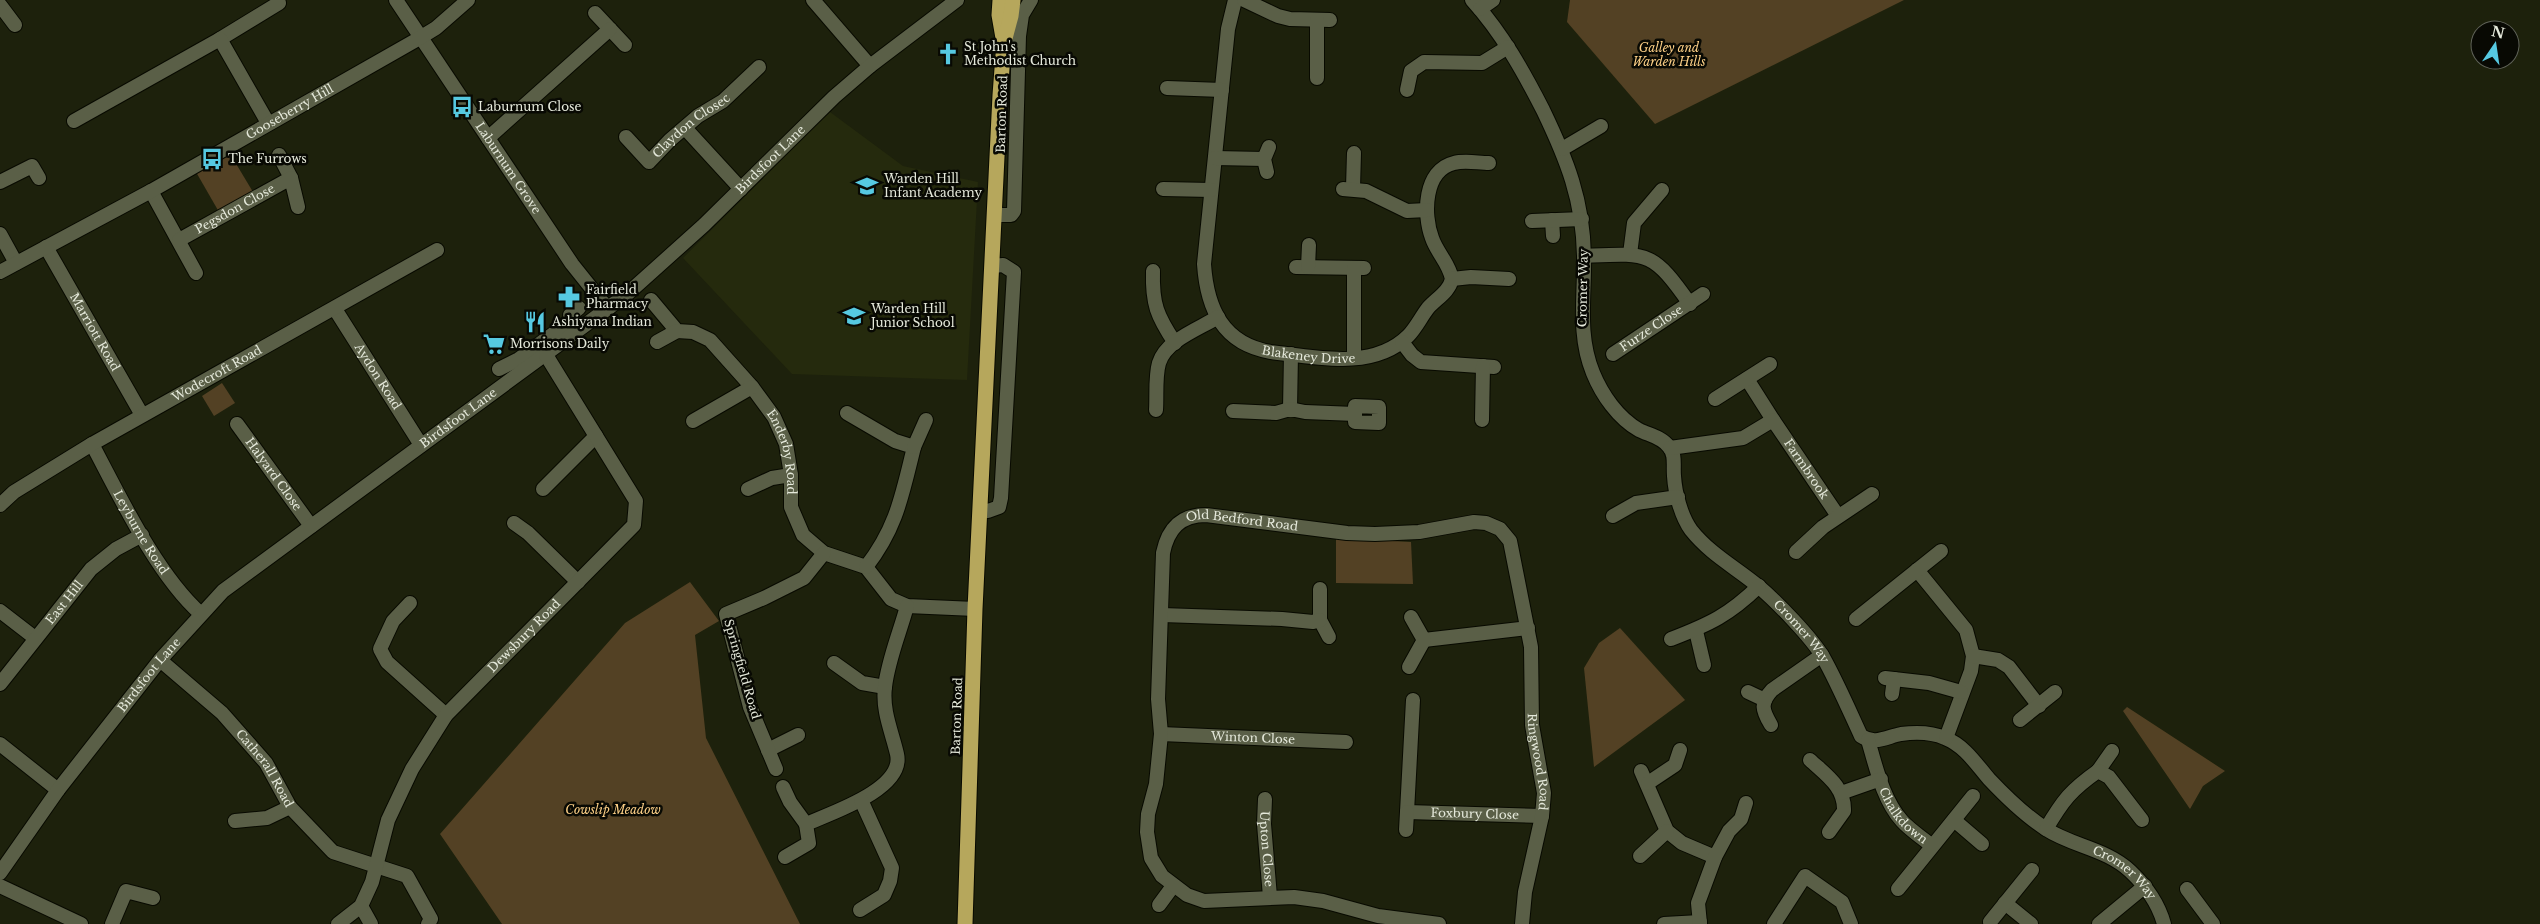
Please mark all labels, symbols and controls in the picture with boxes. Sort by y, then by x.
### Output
north arrow [2470,20,2520,70]
text: N [2489,22,2506,43]
place label: St John's Methodist Church [964,39,1076,68]
park label: Galley and Warden Hills [1632,40,1706,69]
church icon: St John's Methodist Church [935,41,961,67]
street label: Barton Road [993,75,1010,153]
street label: Gooseberry Hill [243,81,336,142]
street label: Claydon Closec [649,90,733,161]
bus stop icon: Laburnum Close [449,94,475,120]
place label: Laburnum Close [478,99,581,114]
street label: Laburnum Grove [472,119,545,217]
street label: Birdsfoot Lane [732,122,808,197]
bus stop icon: The Furrows [199,146,225,172]
place label: The Furrows [228,151,307,166]
place label: Warden Hill Infant Academy [883,171,982,200]
school or university icon: Warden Hill Infant Academy [854,173,880,199]
street label: Pegsdon Close [192,180,277,237]
street label: Cromer Way [1574,248,1591,327]
place label: Fairfield Pharmacy [586,282,649,311]
pharmacy icon: Fairfield Pharmacy [556,284,582,310]
street label: Marriott Road [67,290,123,374]
place label: Warden Hill Junior School [869,301,955,330]
street label: Furze Close [1617,302,1685,354]
school or university icon: Warden Hill Junior School [841,303,867,329]
restaurant icon: Ashiyana Indian [522,309,548,335]
place label: Ashiyana Indian [551,314,652,329]
supermarket icon: Morrisons Daily [481,331,507,357]
place label: Morrisons Daily [510,336,610,351]
street label: Aydon Road [351,340,405,412]
street label: Wodecroft Road [168,342,264,405]
street label: Blakeney Drive [1260,342,1356,366]
street label: Birdsfoot Lane [417,384,500,451]
street label: Enderby Road [764,406,799,495]
street label: Halyard Close [242,434,305,513]
street label: Farmbrook [1781,436,1833,502]
street label: Leyburne Road [110,487,172,577]
street label: Old Bedford Road [1184,507,1299,534]
street label: East Hill [42,577,86,627]
street label: Dewsbury Road [484,596,563,675]
street label: Cromer Way [1771,596,1833,666]
street label: Springfield Road [721,617,764,721]
street label: Birdsfoot Lane [114,634,184,715]
street label: Barton Road [948,677,965,755]
street label: Ringwood Road [1525,713,1552,811]
street label: Catherall Road [233,726,297,810]
street label: Winton Close [1210,728,1295,747]
street label: Chalkdown [1876,785,1931,847]
park label: Cowslip Meadow [565,802,661,817]
street label: Foxbury Close [1430,805,1519,822]
street label: Upton Close [1257,811,1277,887]
street label: Cromer Way [2091,842,2160,902]

